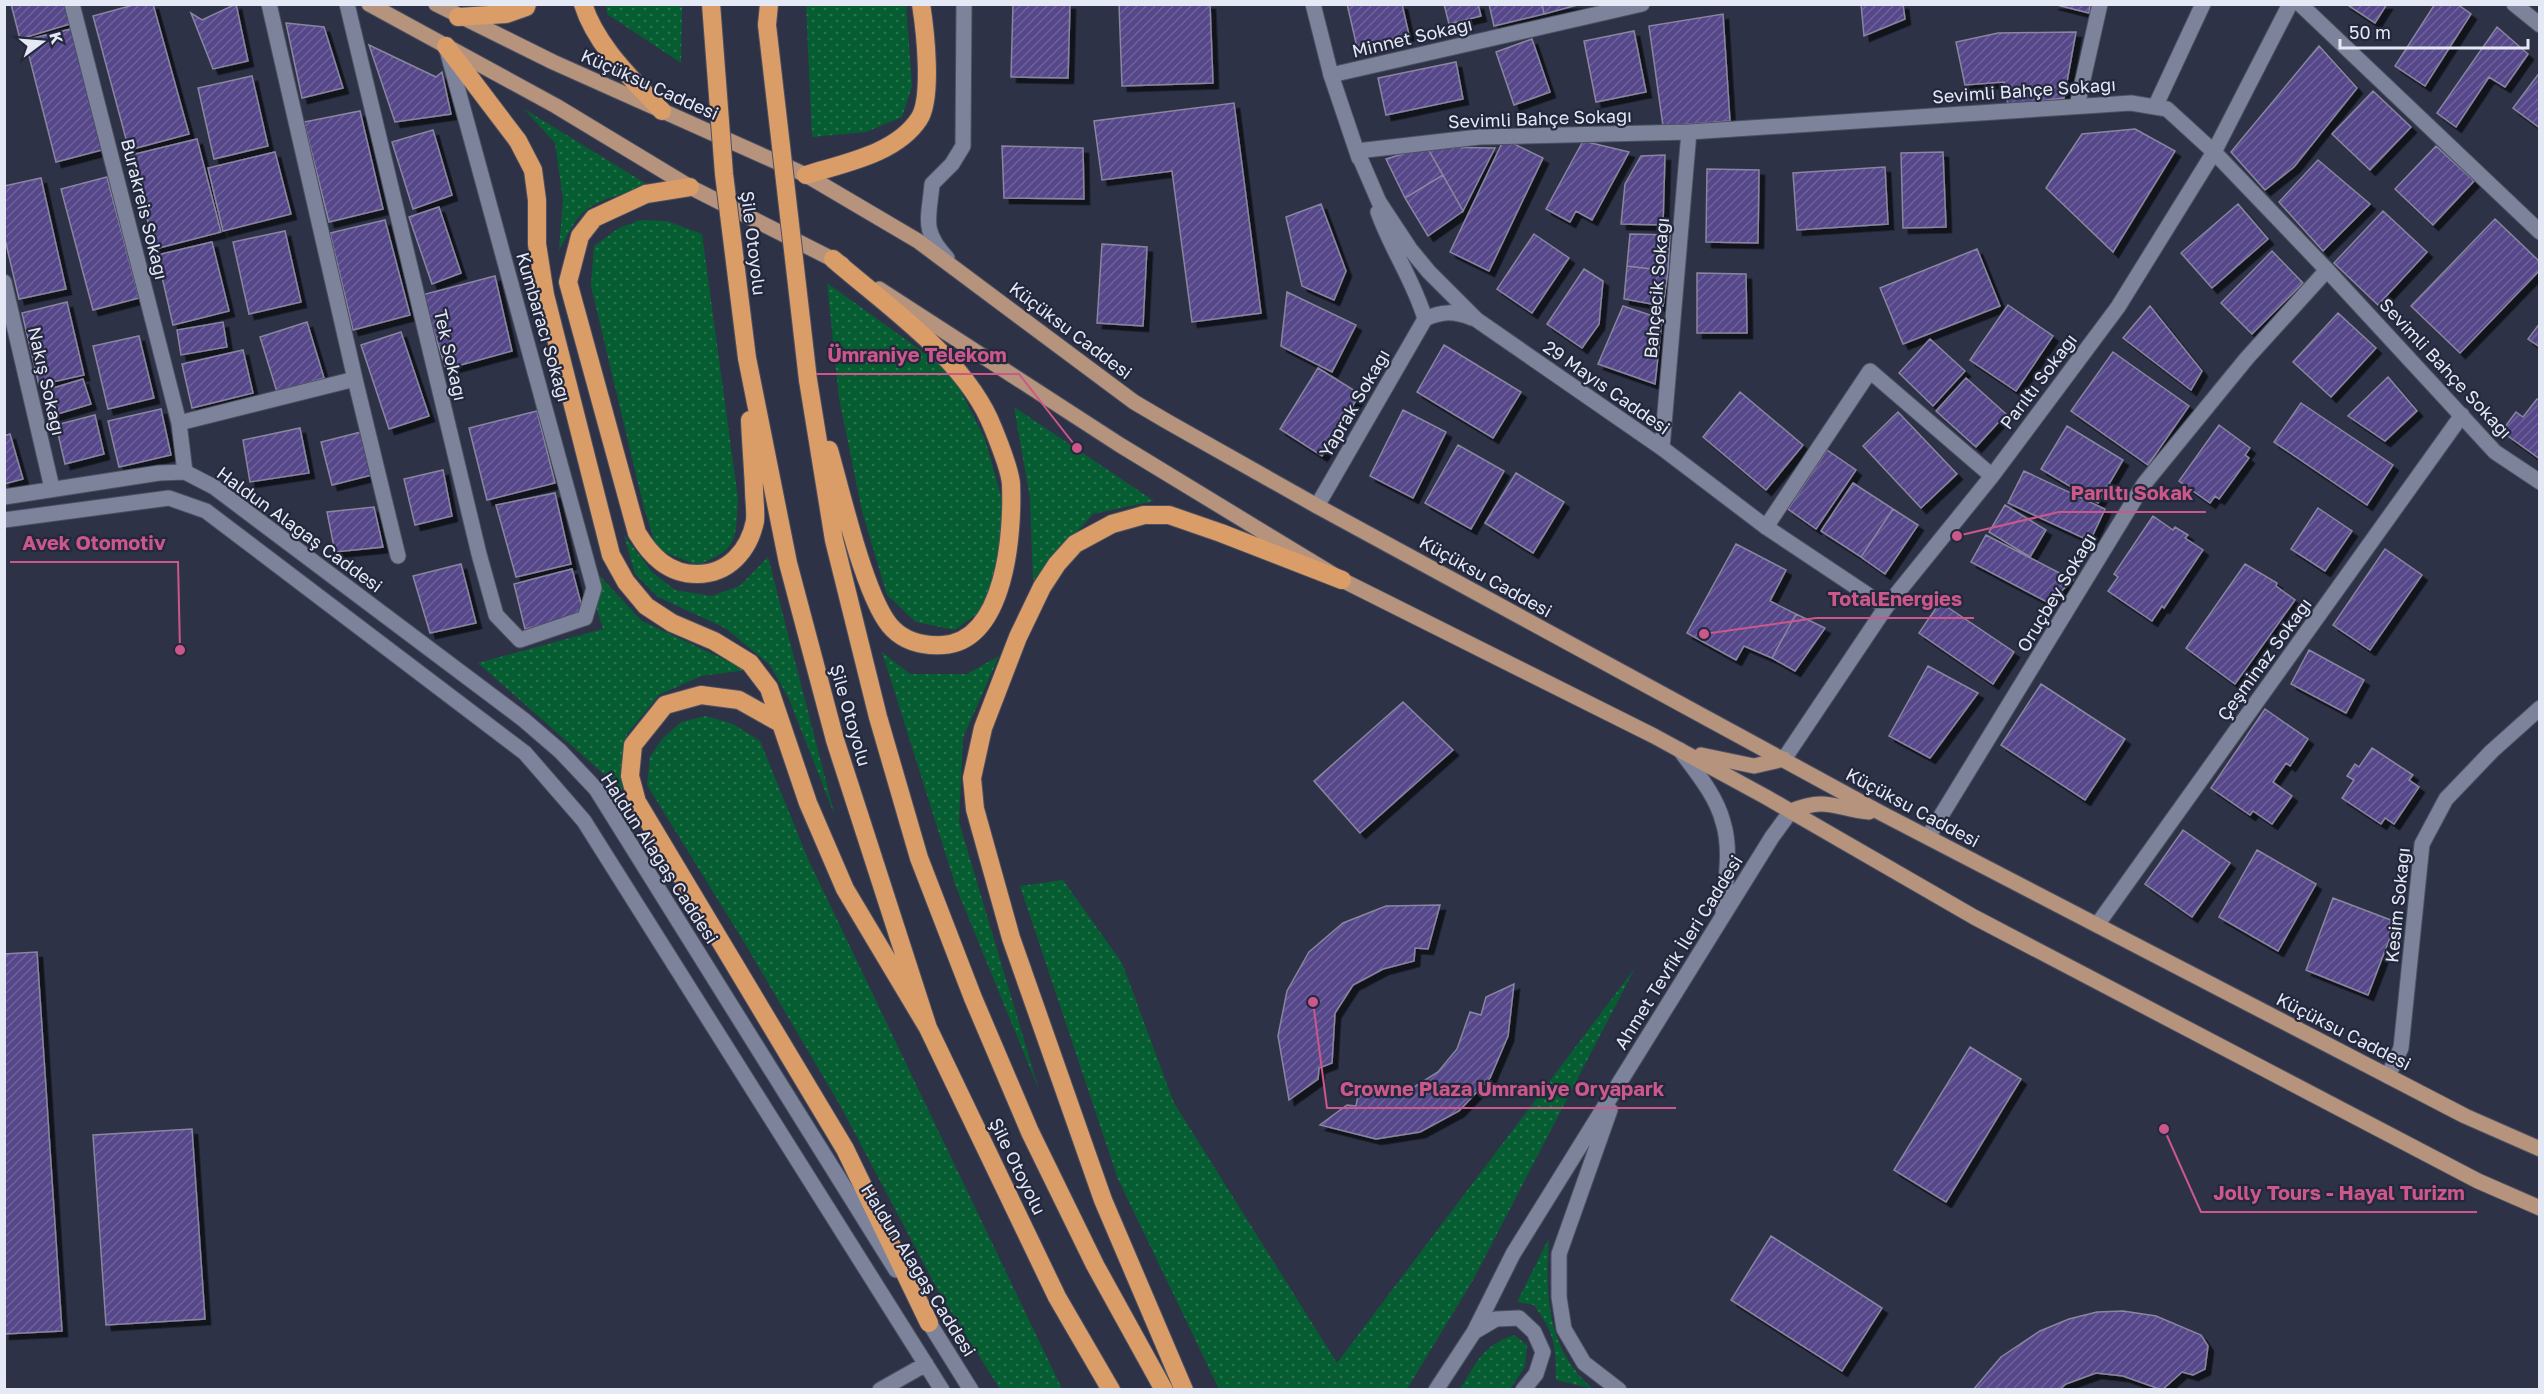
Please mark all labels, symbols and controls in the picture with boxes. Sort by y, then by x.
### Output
north arrow [12,12,72,72]
street label: Minnet Sokağı [1350,12,1474,62]
scale bar [2340,12,2528,50]
text: 50 m [2349,21,2391,43]
text: K [45,30,68,47]
street label: Küçüksu Caddesi [578,44,722,124]
street label: Sevimli Bahçe Sokağı [1931,73,2117,107]
street label: Sevimli Bahçe Sokağı [1448,104,1632,132]
street label: Burakreis Sokağı [117,136,173,282]
street label: Şile Otoyolu [737,190,771,296]
street label: Bahçecik Sokağı [1639,217,1673,359]
street label: Kumbaracı Sokağı [512,250,576,404]
street label: Küçüksu Caddesi [1005,277,1137,383]
street label: Sevimli Bahçe Sokağı [2375,293,2517,443]
street label: Tek Sokağı [430,307,472,403]
street label: Nakış Sokağı [24,324,70,438]
street label: Parıltı Sokağı [1995,329,2081,433]
street label: 29 Mayıs Caddesi [1539,335,1675,439]
callout: Ümraniye Telekom [816,336,1019,374]
text: Ümraniye Telekom [827,342,1007,366]
street label: Yaprak Sokağı [1314,345,1394,461]
street label: Haldun Alagaş Caddesi [213,462,387,596]
callout: Parıltı Sokak [2059,474,2206,512]
text: Parıltı Sokak [2071,480,2194,504]
callout: Avek Otomotiv [10,524,178,562]
street label: Oruçbey Sokağı [2012,528,2100,656]
text: Avek Otomotiv [22,530,166,554]
street label: Küçüksu Caddesi [1416,530,1556,622]
callout: TotalEnergies [1816,580,1974,618]
text: TotalEnergies [1828,586,1962,610]
street label: Çeşminaz Sokağı [2212,593,2316,725]
street label: Şile Otoyolu [826,662,876,768]
street label: Küçüksu Caddesi [1842,763,1984,851]
street label: Haldun Alagaş Caddesi [597,768,723,948]
street label: Kesim Sokağı [2380,846,2414,964]
street label: Ahmet Tevfik İleri Caddesi [1609,851,1747,1053]
street label: Küçüksu Caddesi [2273,988,2415,1074]
callout: Crowne Plaza Umraniye Oryapark [1327,1070,1676,1108]
text: Crowne Plaza Umraniye Oryapark [1340,1076,1665,1100]
street label: Şile Otoyolu [985,1114,1051,1218]
callout: Jolly Tours - Hayal Turizm [2201,1174,2477,1212]
street label: Haldun Alagaş Caddesi [857,1180,981,1360]
text: Jolly Tours - Hayal Turizm [2213,1180,2465,1204]

